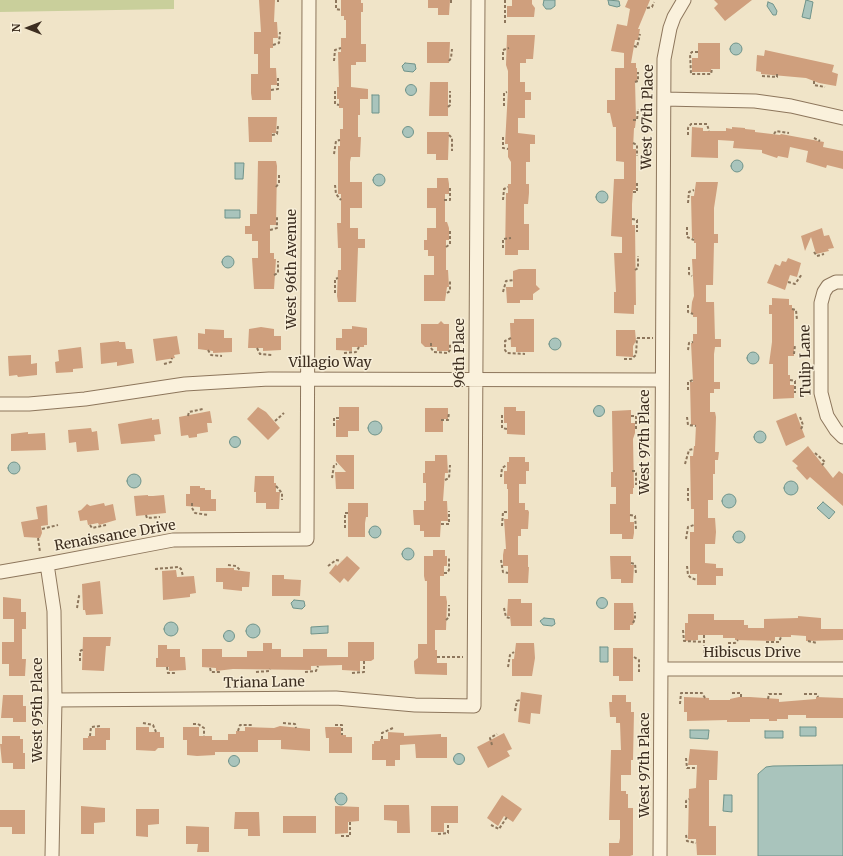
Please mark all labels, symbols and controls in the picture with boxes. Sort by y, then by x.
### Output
north arrow [8,8,48,48]
text: N [9,24,23,32]
street label: West 97th Place [639,64,657,170]
street label: West 96th Avenue [284,209,300,329]
street label: 96th Place [452,318,468,388]
street label: Tulip Lane [797,325,815,397]
street label: Villagio Way [288,355,372,371]
street label: West 97th Place [637,389,653,495]
street label: Renaissance Drive [53,517,177,555]
street label: Hibiscus Drive [703,645,801,661]
street label: West 95th Place [30,657,46,763]
street label: Triana Lane [223,674,305,692]
street label: West 97th Place [637,712,653,818]

